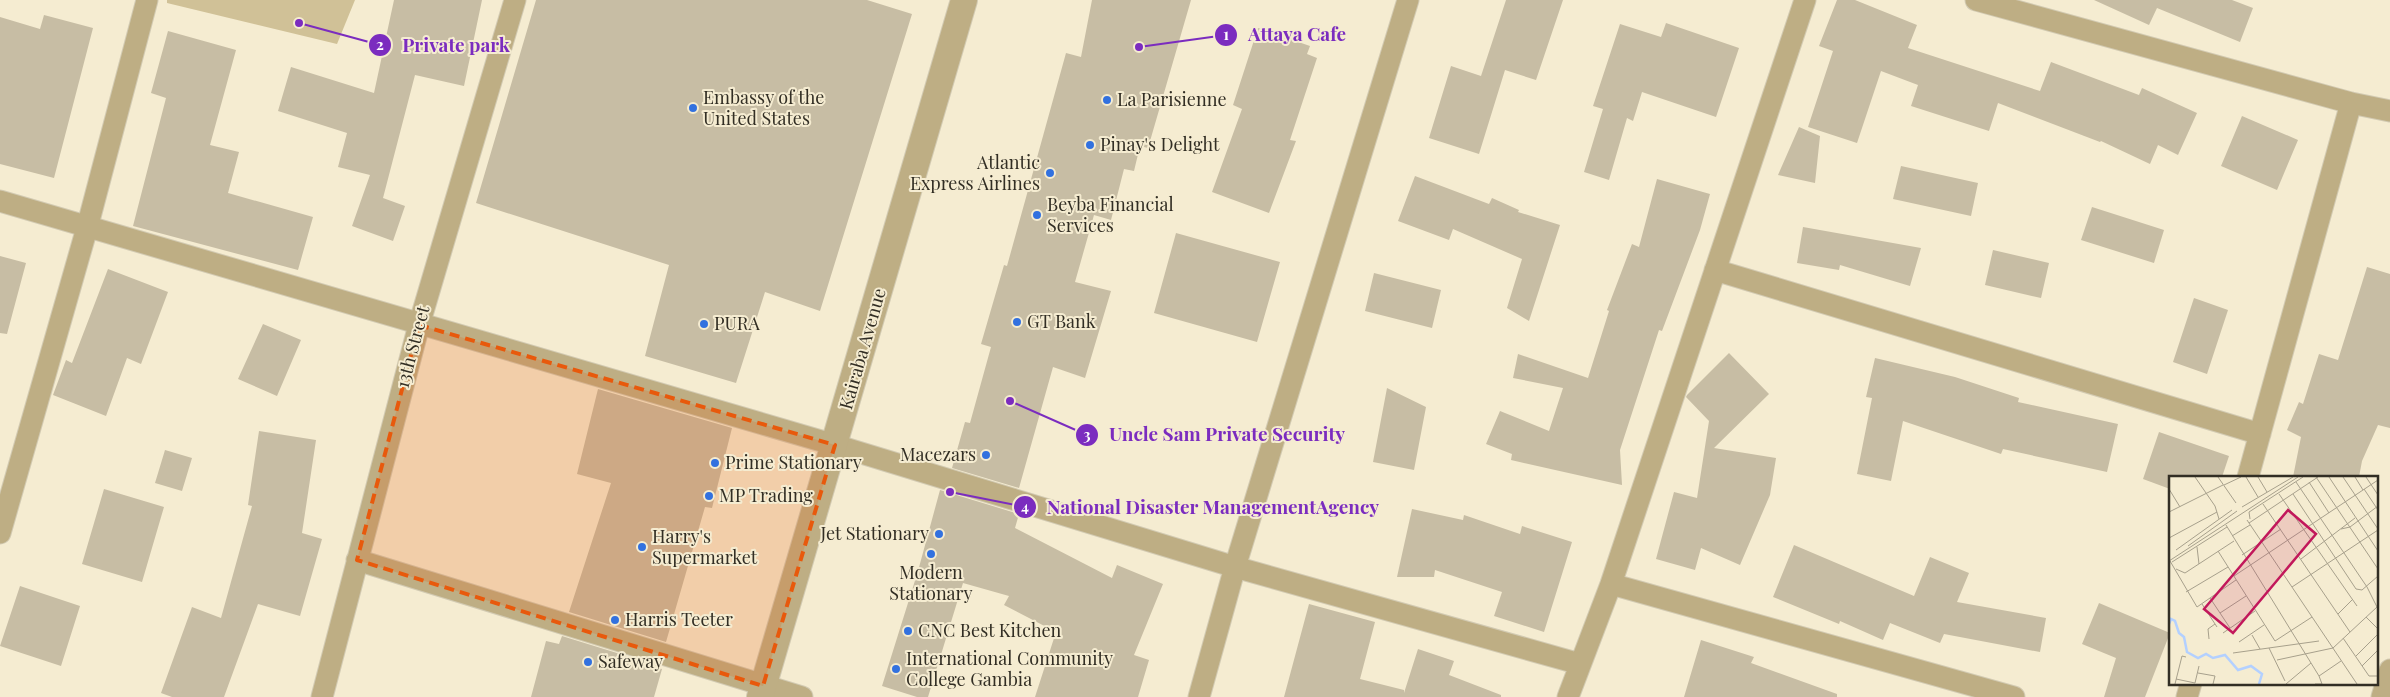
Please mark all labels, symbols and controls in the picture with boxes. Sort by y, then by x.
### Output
callout: Attaya Cafe [1213,18,1356,52]
text: Attaya Cafe [1247,20,1346,46]
text: 1 [1223,24,1229,44]
callout: Private park [367,28,520,62]
text: Private park [402,31,511,57]
text: 2 [376,34,384,54]
place label: Embassy of the United States [703,85,824,130]
place label: La Parisienne [1117,87,1227,111]
marker: La Parisienne [1101,94,1113,106]
marker: Embassy of the United States [687,102,699,114]
place label: Pinay's Delight [1100,132,1220,156]
marker: Pinay's Delight [1084,139,1096,151]
place label: Atlantic Express Airlines [910,150,1040,195]
marker: Atlantic Express Airlines [1044,167,1056,179]
place label: Beyba Financial Services [1047,192,1174,237]
marker: Beyba Financial Services [1031,209,1043,221]
street label: Kairaba Avenue [833,285,891,412]
street label: 13th Street [390,302,435,391]
place label: GT Bank [1027,309,1096,333]
place label: PURA [714,311,760,335]
marker: GT Bank [1011,316,1023,328]
marker: PURA [698,318,710,330]
callout: Uncle Sam Private Security [1074,418,1355,452]
text: Uncle Sam Private Security [1109,420,1345,446]
text: 3 [1083,424,1091,444]
place label: Macezars [900,442,976,466]
marker: Macezars [980,449,992,461]
place label: Prime Stationary [725,450,862,474]
marker: Prime Stationary [709,457,721,469]
inset map [2169,476,2378,684]
place label: MP Trading [719,483,813,507]
marker: MP Trading [703,490,715,502]
callout: National Disaster ManagementAgency [1012,490,1390,524]
text: National Disaster ManagementAgency [1047,493,1379,519]
text: 4 [1021,496,1029,516]
place label: Jet Stationary [819,521,929,545]
place label: Harry's Supermarket [652,524,758,569]
marker: Jet Stationary [933,528,945,540]
marker: Harry's Supermarket [636,541,648,553]
marker: Modern Stationary [925,548,937,560]
place label: Modern Stationary [889,560,973,605]
place label: Harris Teeter [625,607,733,631]
marker: Harris Teeter [609,614,621,626]
place label: CNC Best Kitchen [918,618,1062,642]
marker: CNC Best Kitchen [902,625,914,637]
place label: International Community College Gambia [906,646,1113,691]
place label: Safeway [598,649,663,673]
marker: Safeway [582,656,594,668]
marker: International Community College Gambia [890,663,902,675]

